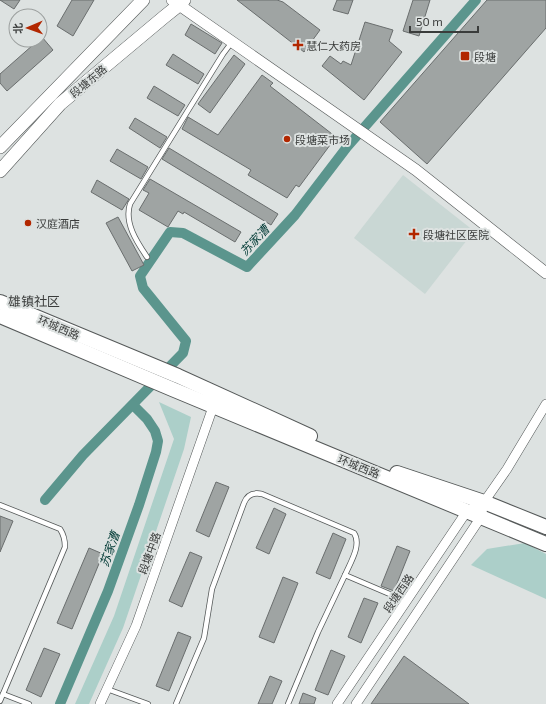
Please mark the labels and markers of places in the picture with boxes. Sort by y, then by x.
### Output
place label: 慧仁大药房 [306,39,361,52]
marker: 慧仁大药房 [293,40,303,50]
marker: 段塘 [459,50,471,62]
place label: 段塘 [474,50,496,63]
place label: 段塘菜市场 [295,133,350,146]
marker: 段塘菜市场 [282,134,292,144]
place label: 汉庭酒店 [36,217,80,230]
marker: 汉庭酒店 [23,218,33,228]
marker: 段塘社区医院 [408,228,420,240]
place label: 段塘社区医院 [423,228,489,241]

